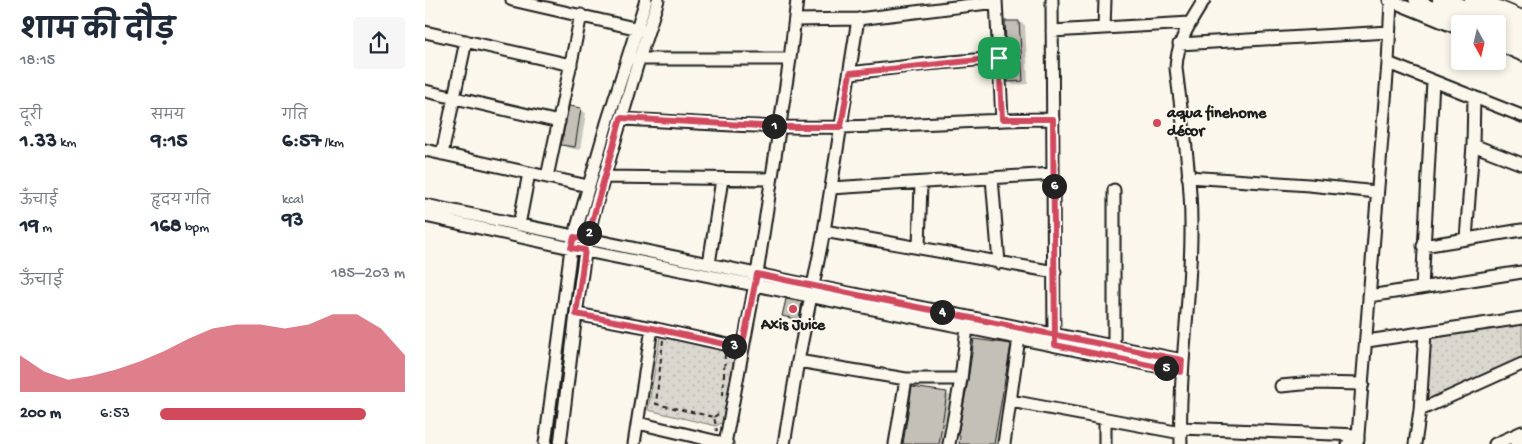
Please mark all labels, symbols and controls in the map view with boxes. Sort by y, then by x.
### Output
north arrow [1451,15,1506,70]
map controls [1451,15,1506,70]
text: शाम की दौड़ [20,16,175,49]
button: share [353,17,405,69]
pin [978,37,1020,79]
icon: arrive [985,44,1013,72]
text: 18:15 [20,52,55,71]
place label: aqua finehome décor [1166,104,1267,142]
text: दूरी [20,108,42,125]
text: समय [151,108,184,125]
text: गति [282,108,307,125]
pin: 1 [761,114,787,138]
marker: aqua finehome décor [1151,117,1163,129]
text: 1 [772,118,777,135]
text: 1.33 [20,130,57,155]
text: 9:15 [151,130,188,155]
text: 6:57 [282,130,321,155]
text: km [57,135,76,152]
text: /km [321,135,344,152]
pin: 6 [1041,174,1067,198]
text: 6 [1051,178,1058,195]
text: kcal [282,192,304,209]
text: ऊँचाई [20,193,58,210]
text: हृदय गति [151,193,210,210]
text: 93 [282,209,303,234]
text: 19 [20,215,39,240]
text: 168 [151,215,182,240]
text: m [39,220,52,237]
text: bpm [182,220,209,237]
pin: 2 [577,220,601,246]
text: 2 [586,225,593,242]
text: 185–203 m [331,265,405,284]
text: ऊँचाई [20,273,63,292]
pin: 4 [929,300,955,324]
marker: Axis Juice [787,303,799,315]
text: 4 [939,304,946,321]
place label: Axis Juice [760,317,826,336]
pin: 3 [721,334,747,358]
text: 3 [731,338,738,355]
pin: 5 [1153,356,1179,380]
text: 5 [1163,360,1170,377]
text: 200 m [20,405,61,424]
text: 6:53 [100,405,130,424]

